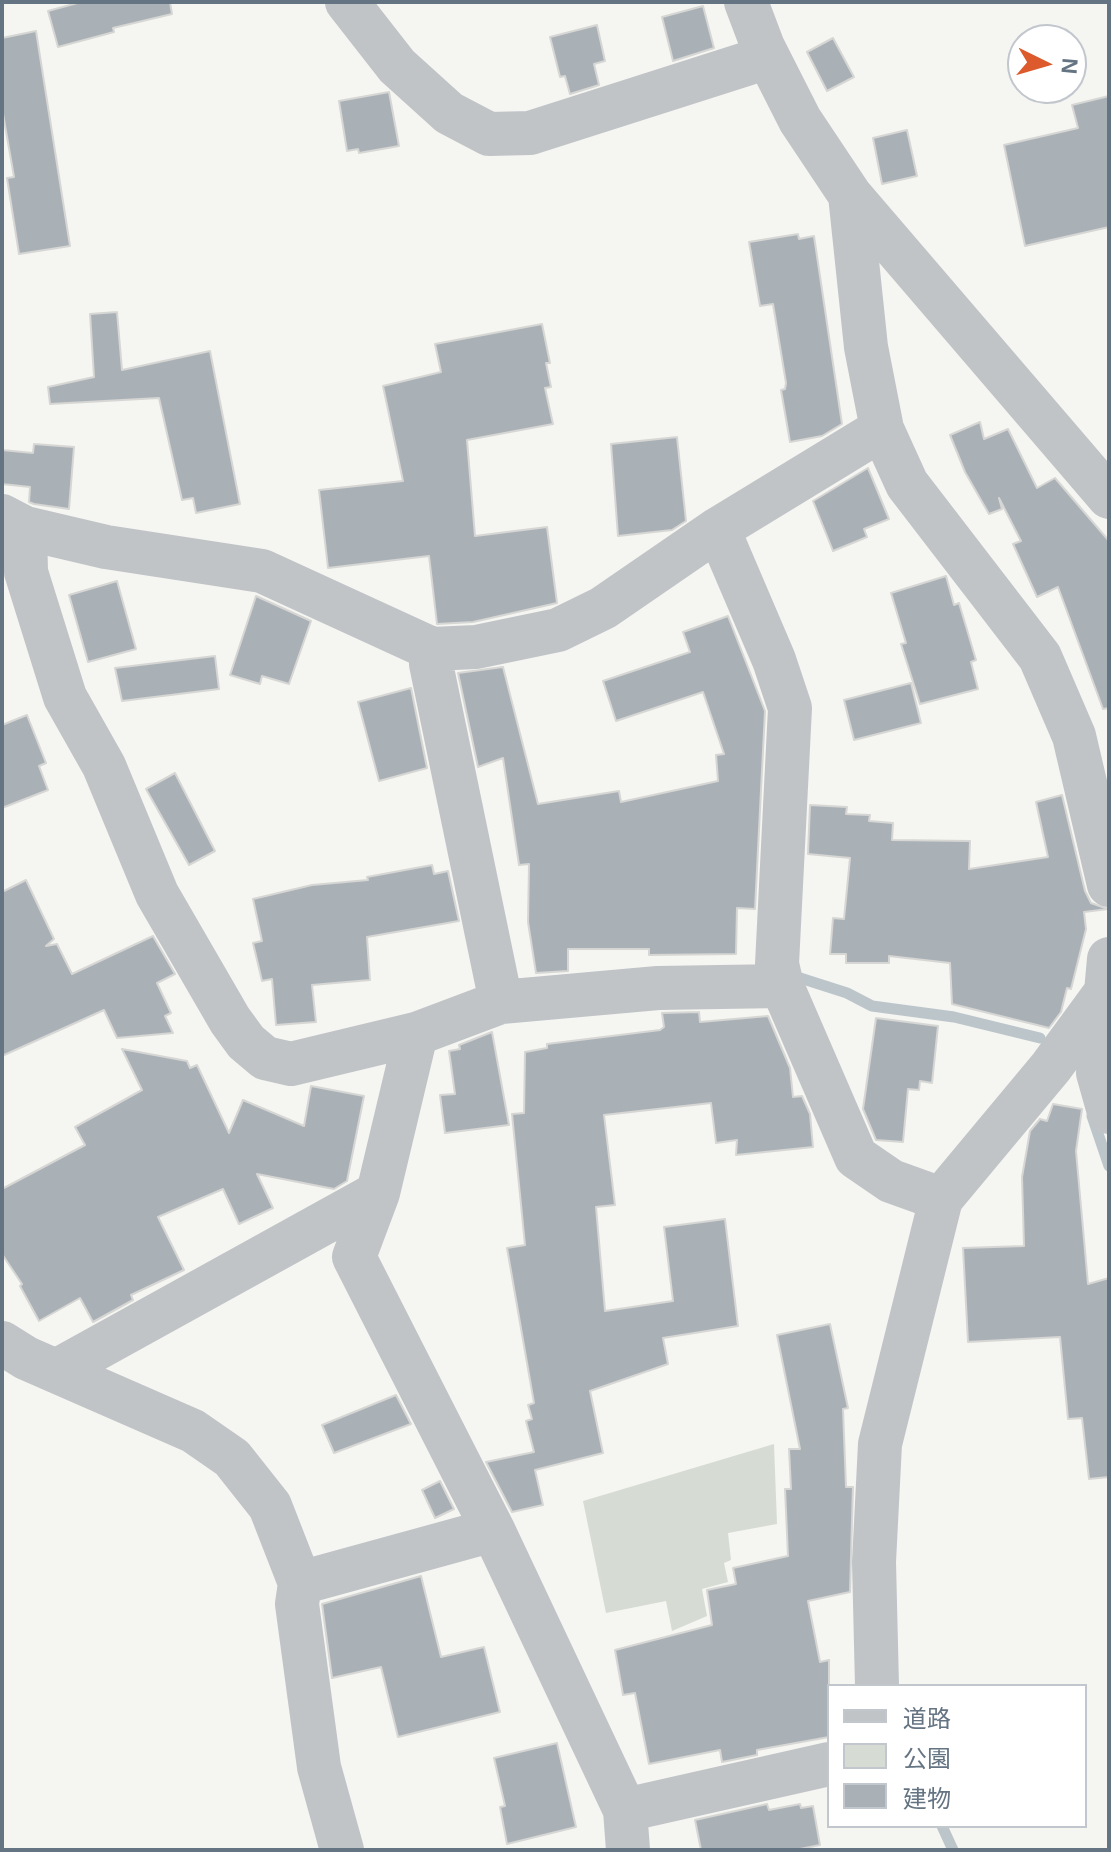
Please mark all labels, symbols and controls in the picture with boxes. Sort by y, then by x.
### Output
north arrow [1007,24,1087,104]
text: N [1056,57,1083,75]
legend [827,1684,1087,1828]
text: 道路 [903,1705,951,1732]
text: 公園 [903,1745,951,1772]
text: 建物 [903,1785,951,1812]

